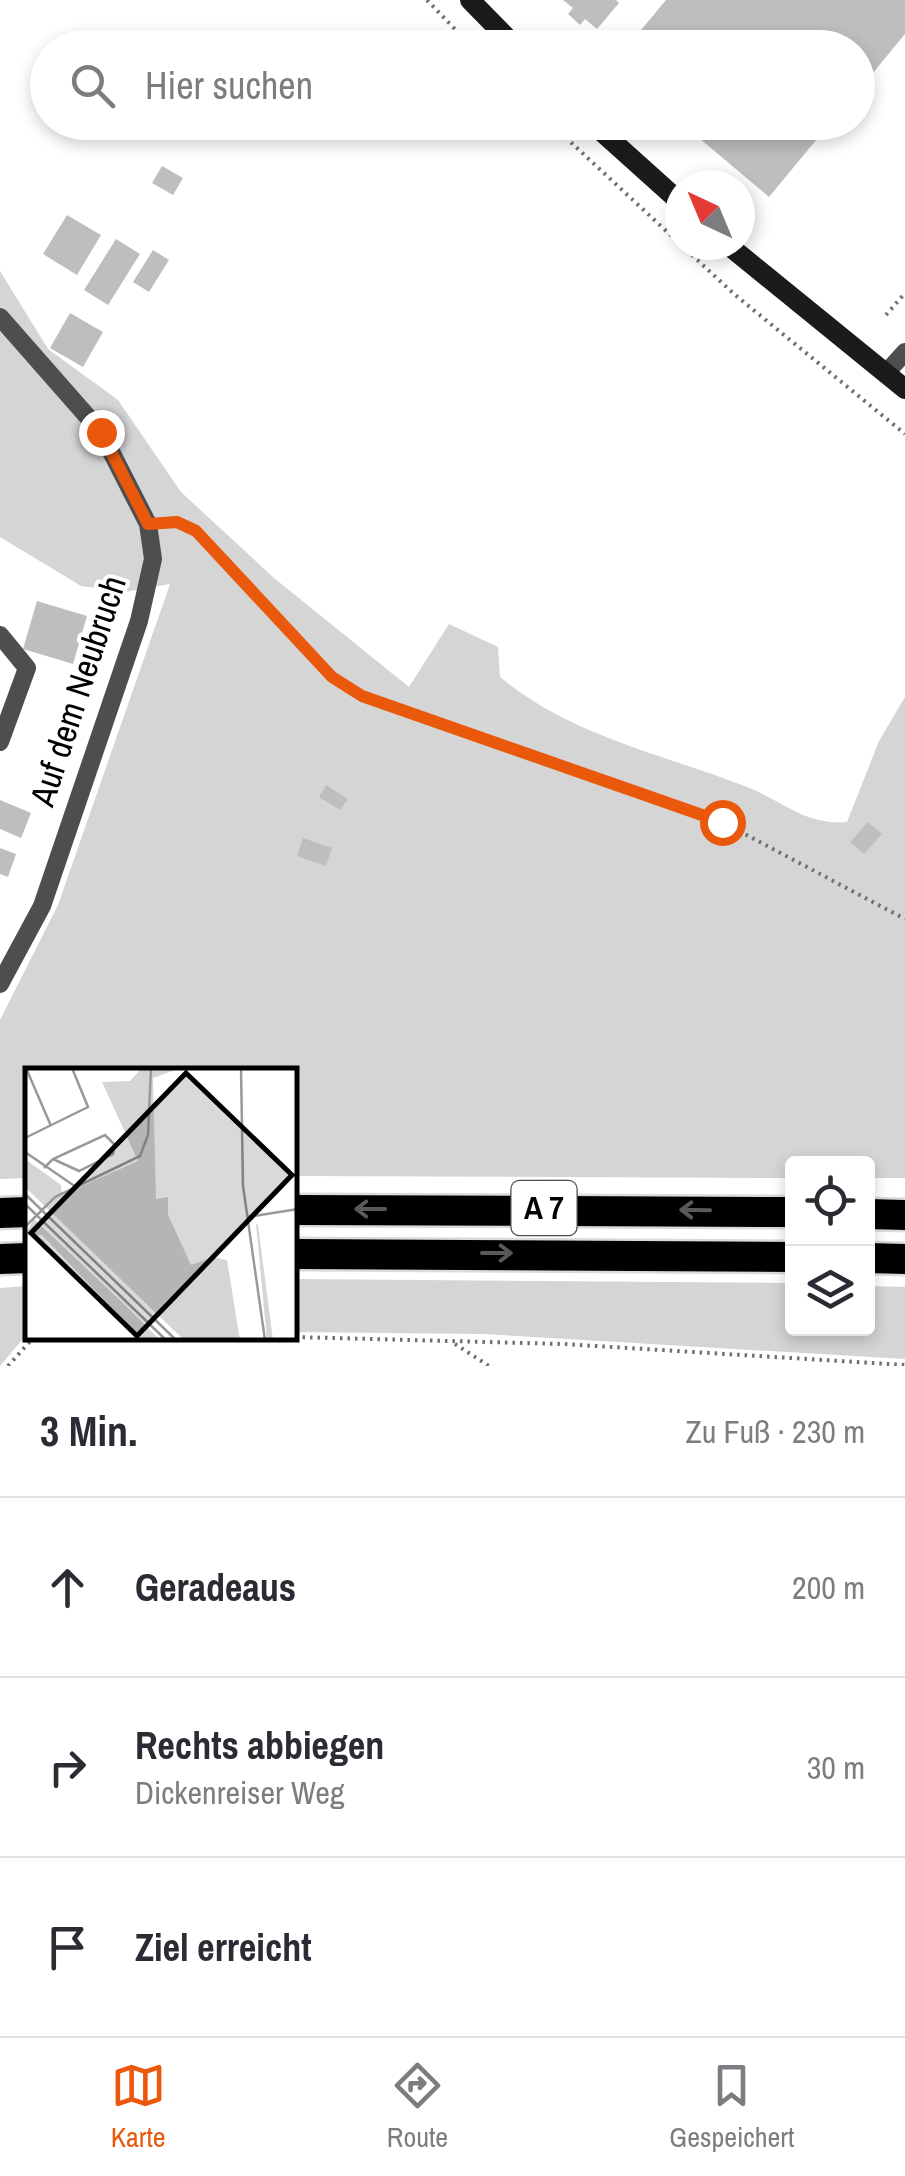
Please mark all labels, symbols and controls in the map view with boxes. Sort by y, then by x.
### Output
search box [30,30,875,140]
icon: search [65,58,120,113]
text: Hier suchen [145,60,313,111]
north arrow [665,170,755,260]
route end [79,410,125,456]
street label: Auf dem Neubruch [18,570,137,813]
route start [700,800,746,846]
inset map [25,1068,298,1341]
map controls [785,1156,875,1336]
button: locate [785,1156,875,1246]
road number: A 7 [512,1181,576,1235]
one-way arrow [355,1200,388,1218]
one-way arrow [680,1200,712,1219]
one-way arrow [480,1244,513,1262]
button: layers [785,1246,875,1336]
text: 3 Min. [40,1403,138,1459]
text: Zu Fuß · 230 m [686,1410,865,1453]
icon: ahead [40,1560,95,1615]
text: Geradeaus [135,1562,296,1613]
text: 200 m [792,1566,865,1609]
text: Rechts abbiegen [135,1720,384,1771]
icon: right [40,1740,95,1795]
text: 30 m [807,1746,865,1789]
text: Dickenreiser Weg [135,1771,345,1814]
icon: arrive [40,1920,95,1975]
text: Ziel erreicht [135,1922,312,1973]
tab: Karte [111,2058,166,2156]
tab: Route [387,2058,448,2156]
tab: Gespeichert [669,2058,794,2156]

